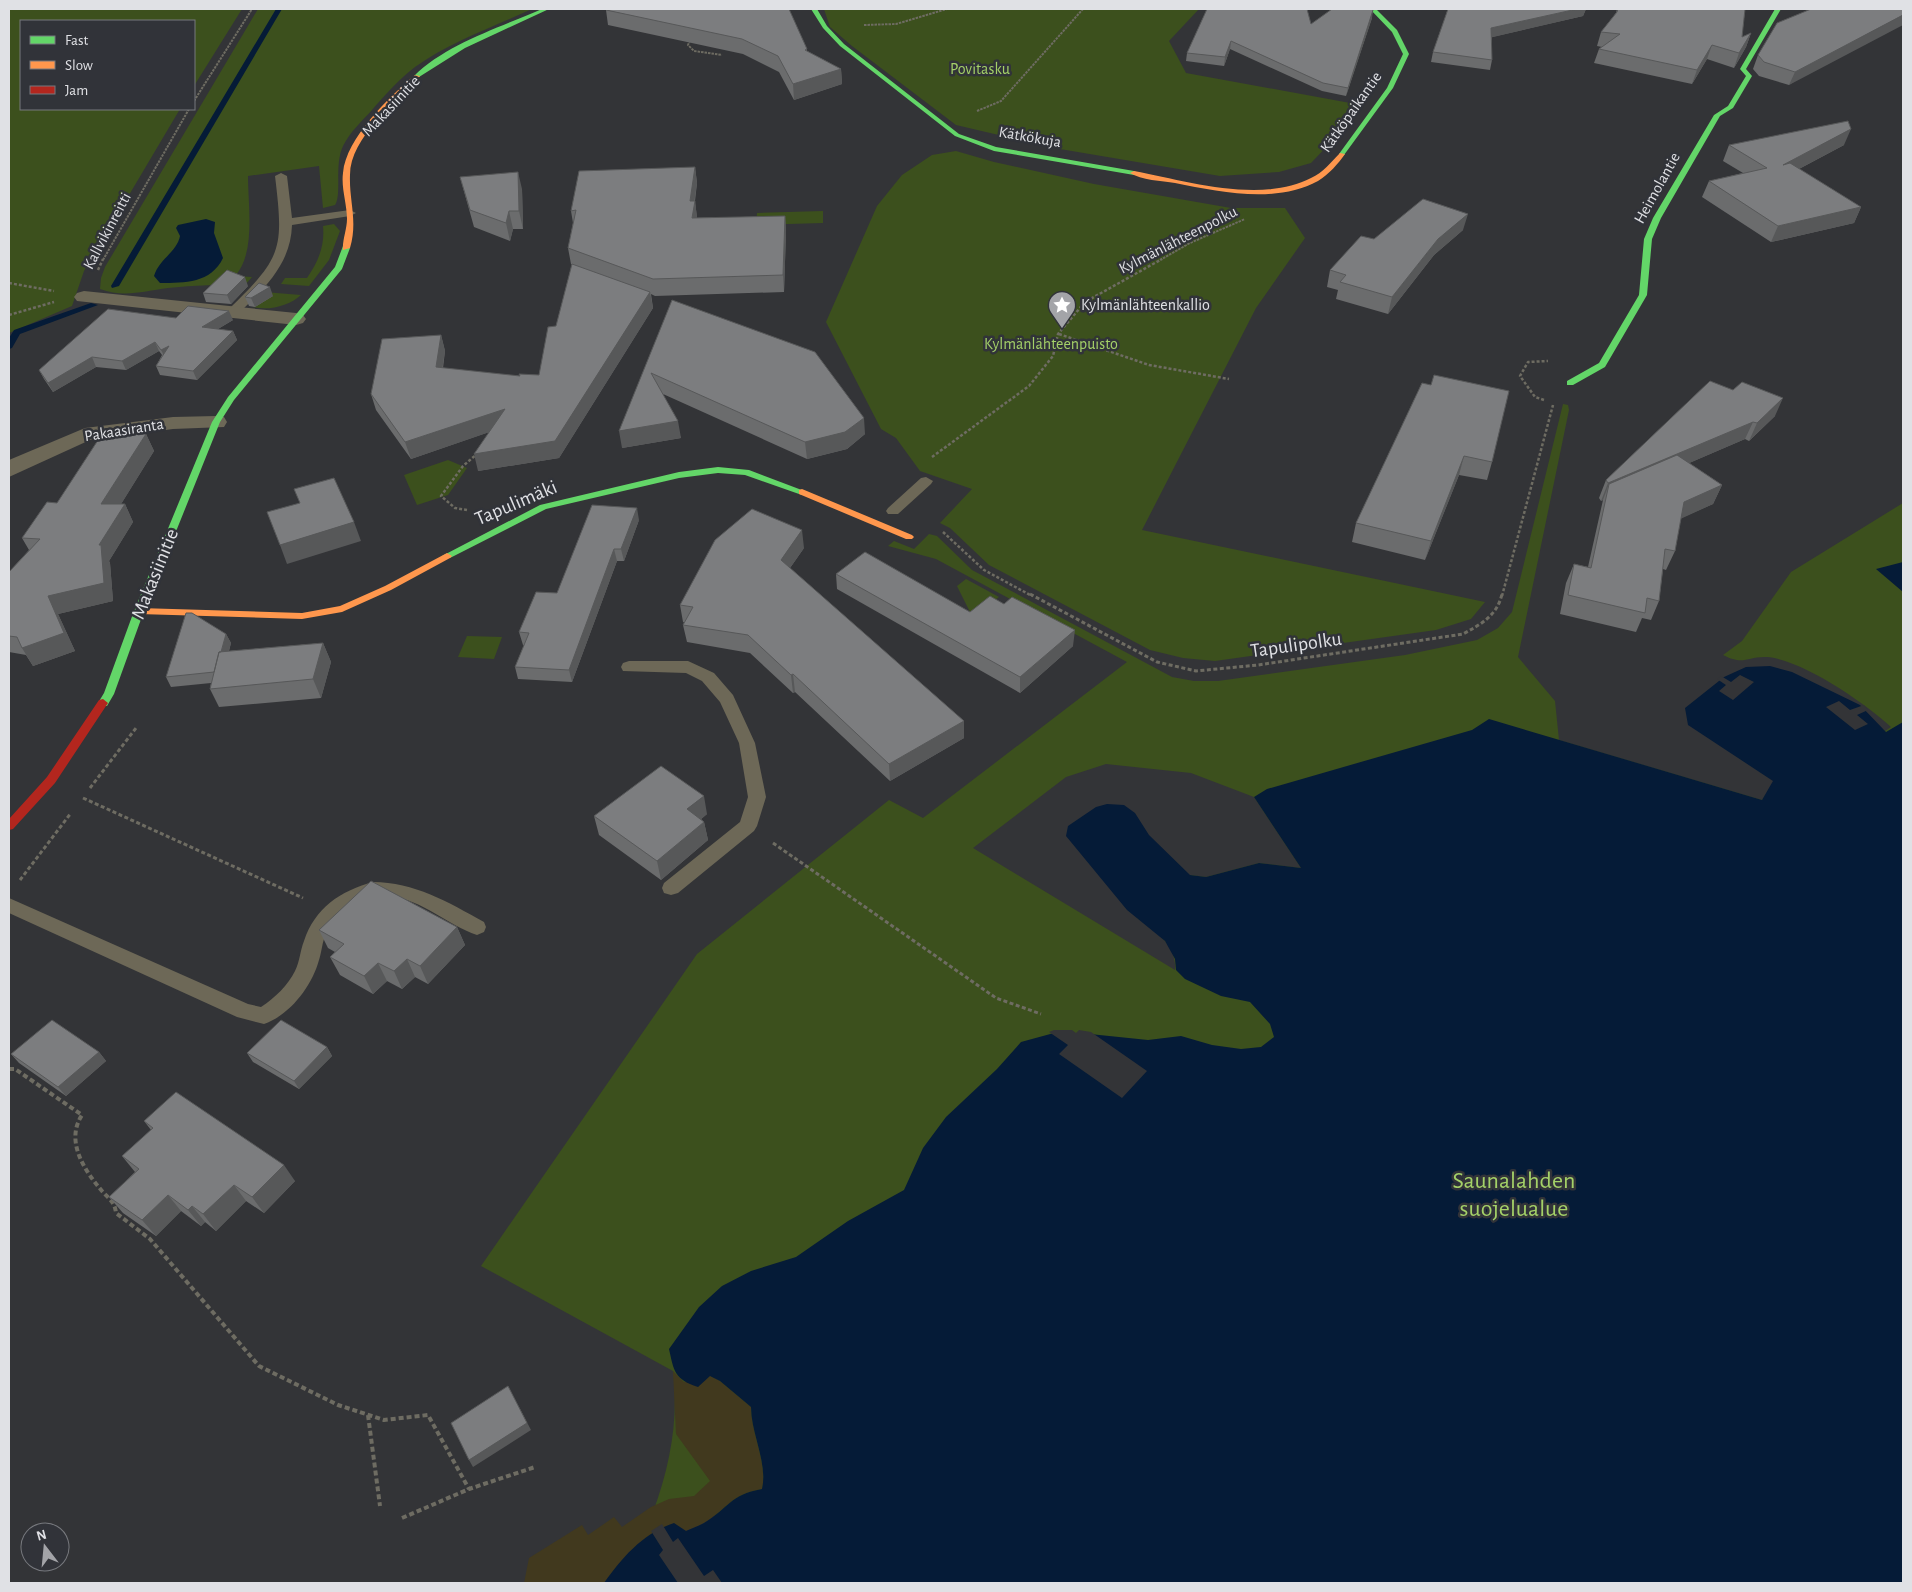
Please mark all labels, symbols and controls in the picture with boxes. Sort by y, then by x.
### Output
legend [20,20,195,110]
text: Fast [65,33,89,48]
text: Slow [65,58,93,73]
park label: Povitasku [950,61,1010,77]
street label: Kätköpaikantie [1317,69,1385,155]
street label: Makasiinitie [359,73,423,139]
text: Jam [65,83,88,98]
street label: Kätkökuja [997,124,1062,151]
street label: Heimolantie [1631,150,1683,226]
street label: Kallvikinreitti [80,190,134,272]
street label: Kylmänlähteenpolku [1116,203,1240,278]
place icon: Kylmänlähteenkallio [1047,290,1077,329]
place label: Kylmänlähteenkallio [1081,297,1210,314]
park label: Kylmänlähteenpuisto [984,336,1118,353]
street label: Pakaasiranta [83,416,165,444]
street label: Tapulimäki [472,477,560,529]
street label: Makasiinitie [128,526,182,622]
street label: Tapulipolku [1249,629,1343,661]
park label: Saunalahden suojelualue [1453,1169,1575,1221]
north arrow [20,1522,70,1572]
text: N [35,1527,48,1544]

